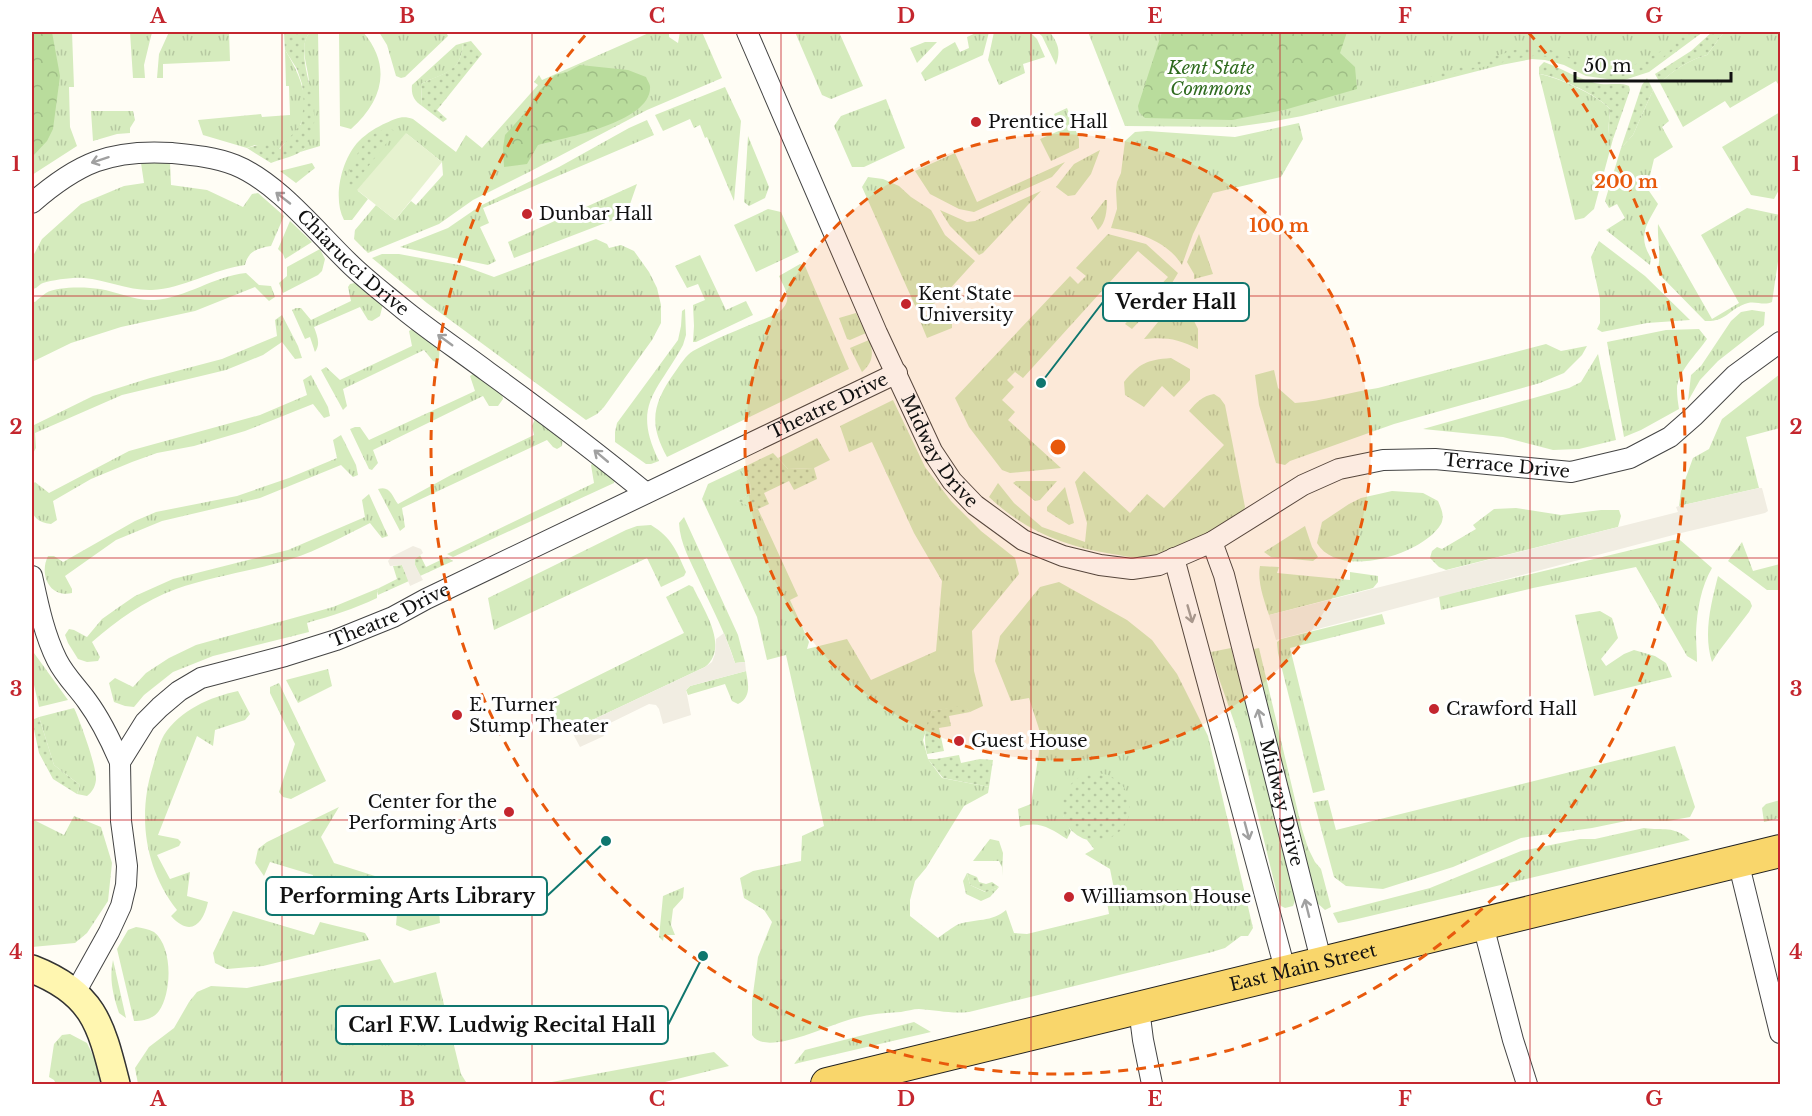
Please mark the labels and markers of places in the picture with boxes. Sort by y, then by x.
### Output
place label: Prentice Hall [988,111,1108,133]
marker: Prentice Hall [969,115,983,129]
place label: Dunbar Hall [539,203,653,225]
marker: Dunbar Hall [520,207,534,221]
place label: Kent State University [918,283,1014,326]
callout: Verder Hall [1103,283,1249,321]
marker: Kent State University [899,297,913,311]
centre of rings [1048,437,1068,457]
place label: E. Turner Stump Theater [469,694,609,737]
place label: Crawford Hall [1446,698,1577,720]
marker: Crawford Hall [1427,702,1441,716]
marker: E. Turner Stump Theater [450,708,464,722]
place label: Guest House [971,730,1088,752]
marker: Guest House [952,734,966,748]
place label: Center for the Performing Arts [348,791,497,834]
marker: Center for the Performing Arts [502,805,516,819]
callout: Performing Arts Library [266,877,547,915]
place label: Williamson House [1080,886,1251,908]
marker: Williamson House [1062,890,1076,904]
callout: Carl F.W. Ludwig Recital Hall [336,1006,668,1044]

